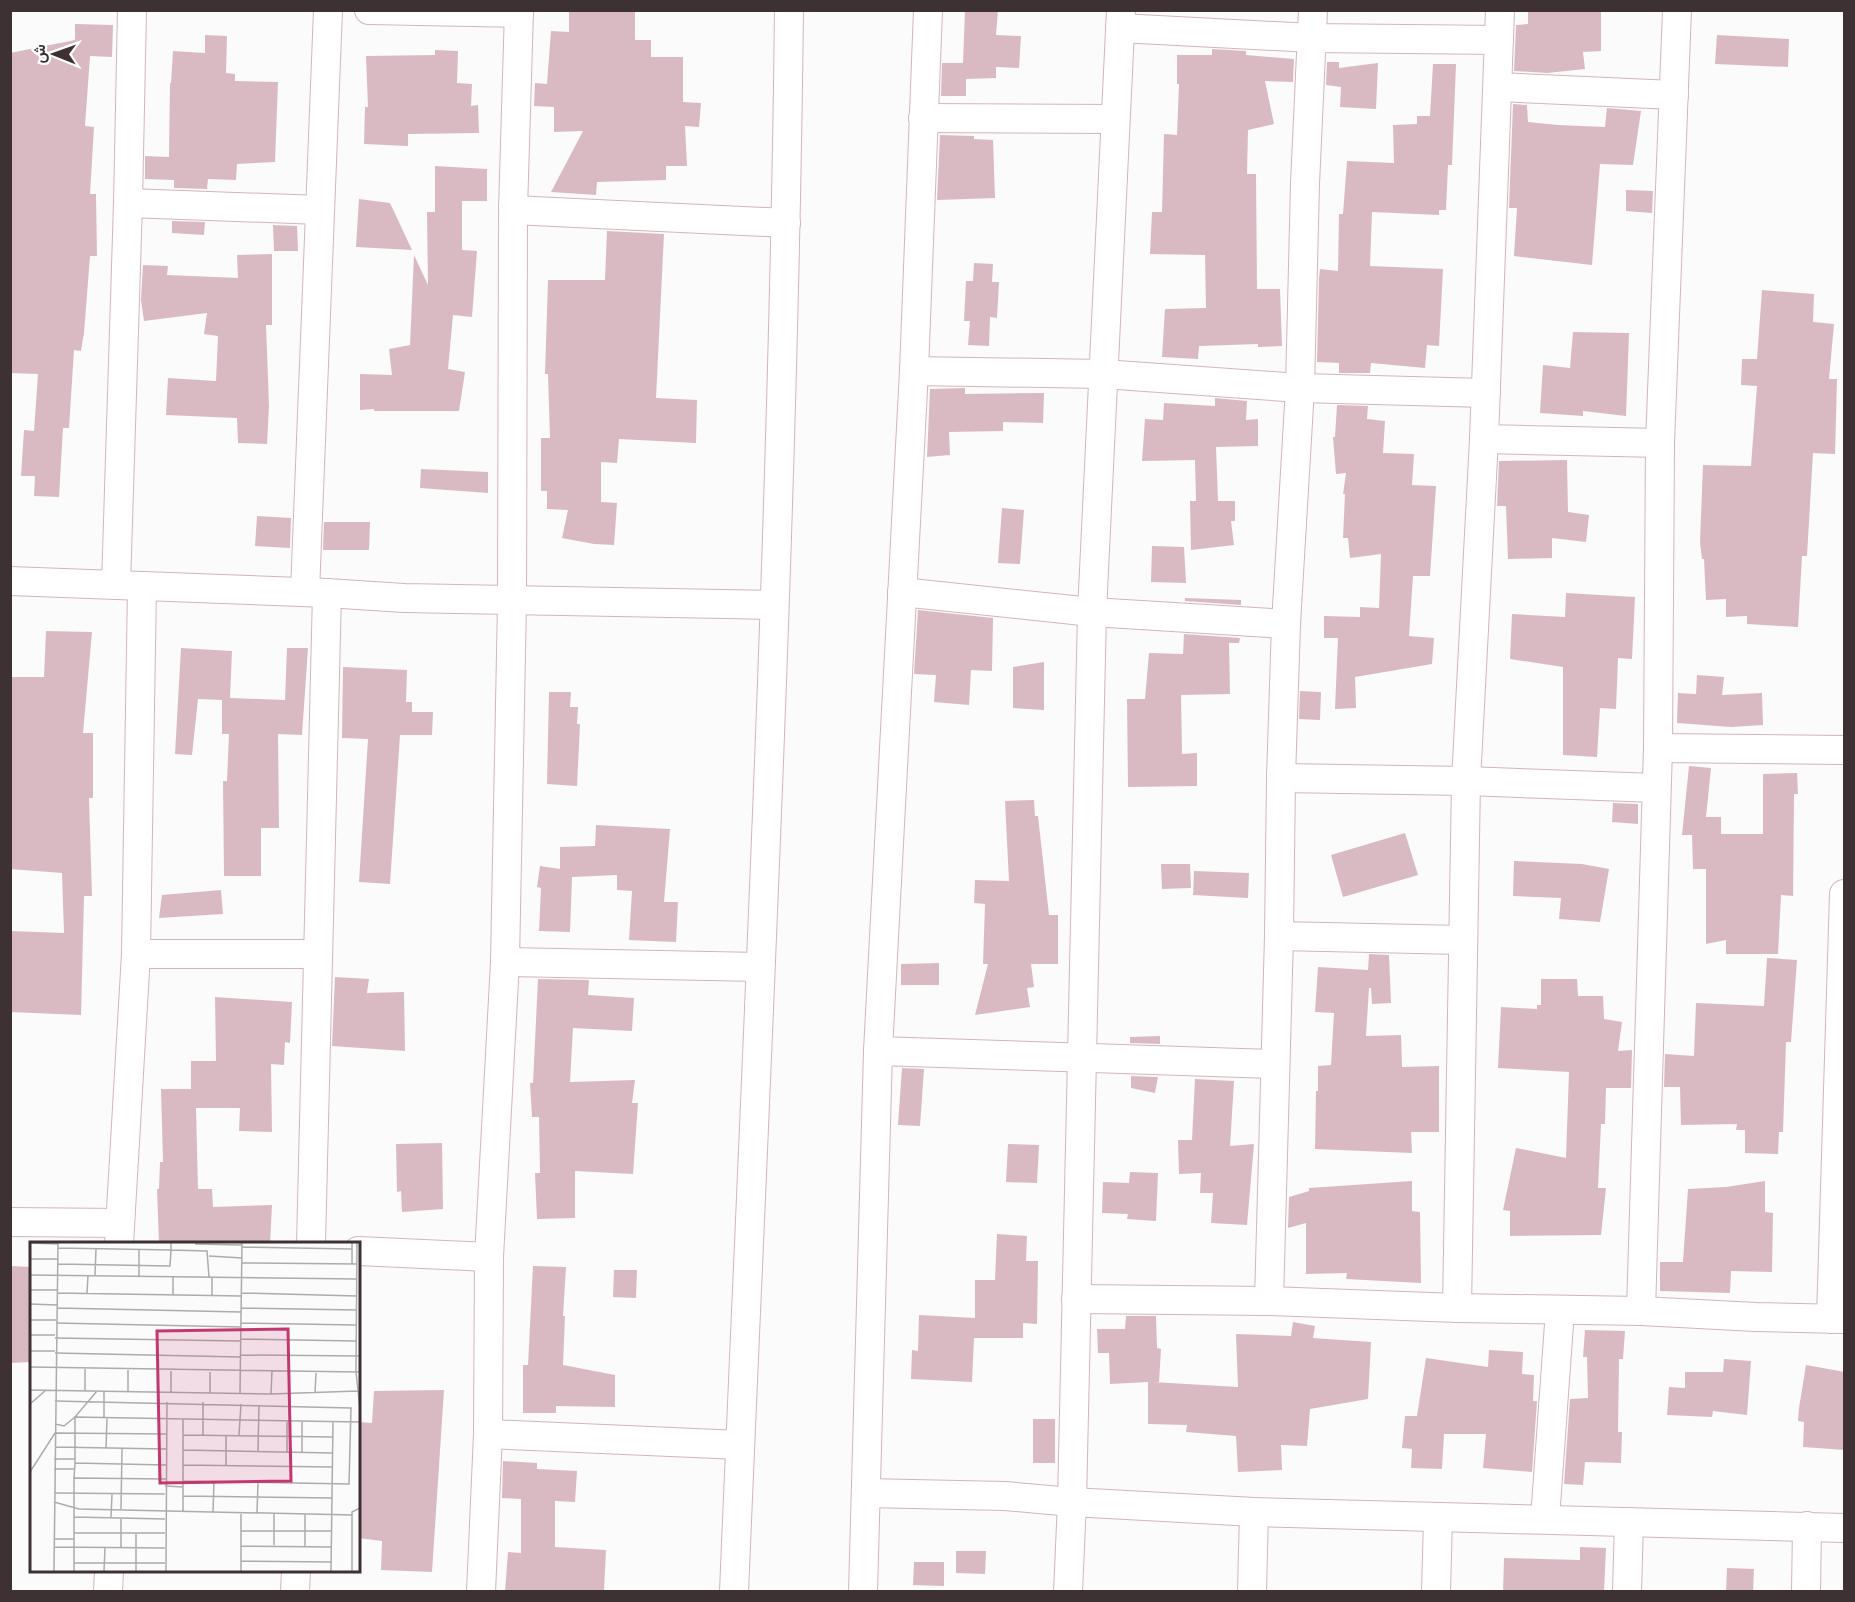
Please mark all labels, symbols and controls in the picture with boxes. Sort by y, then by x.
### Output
north arrow [24,24,84,84]
text: ش [29,44,49,64]
inset map [30,1242,360,1572]

